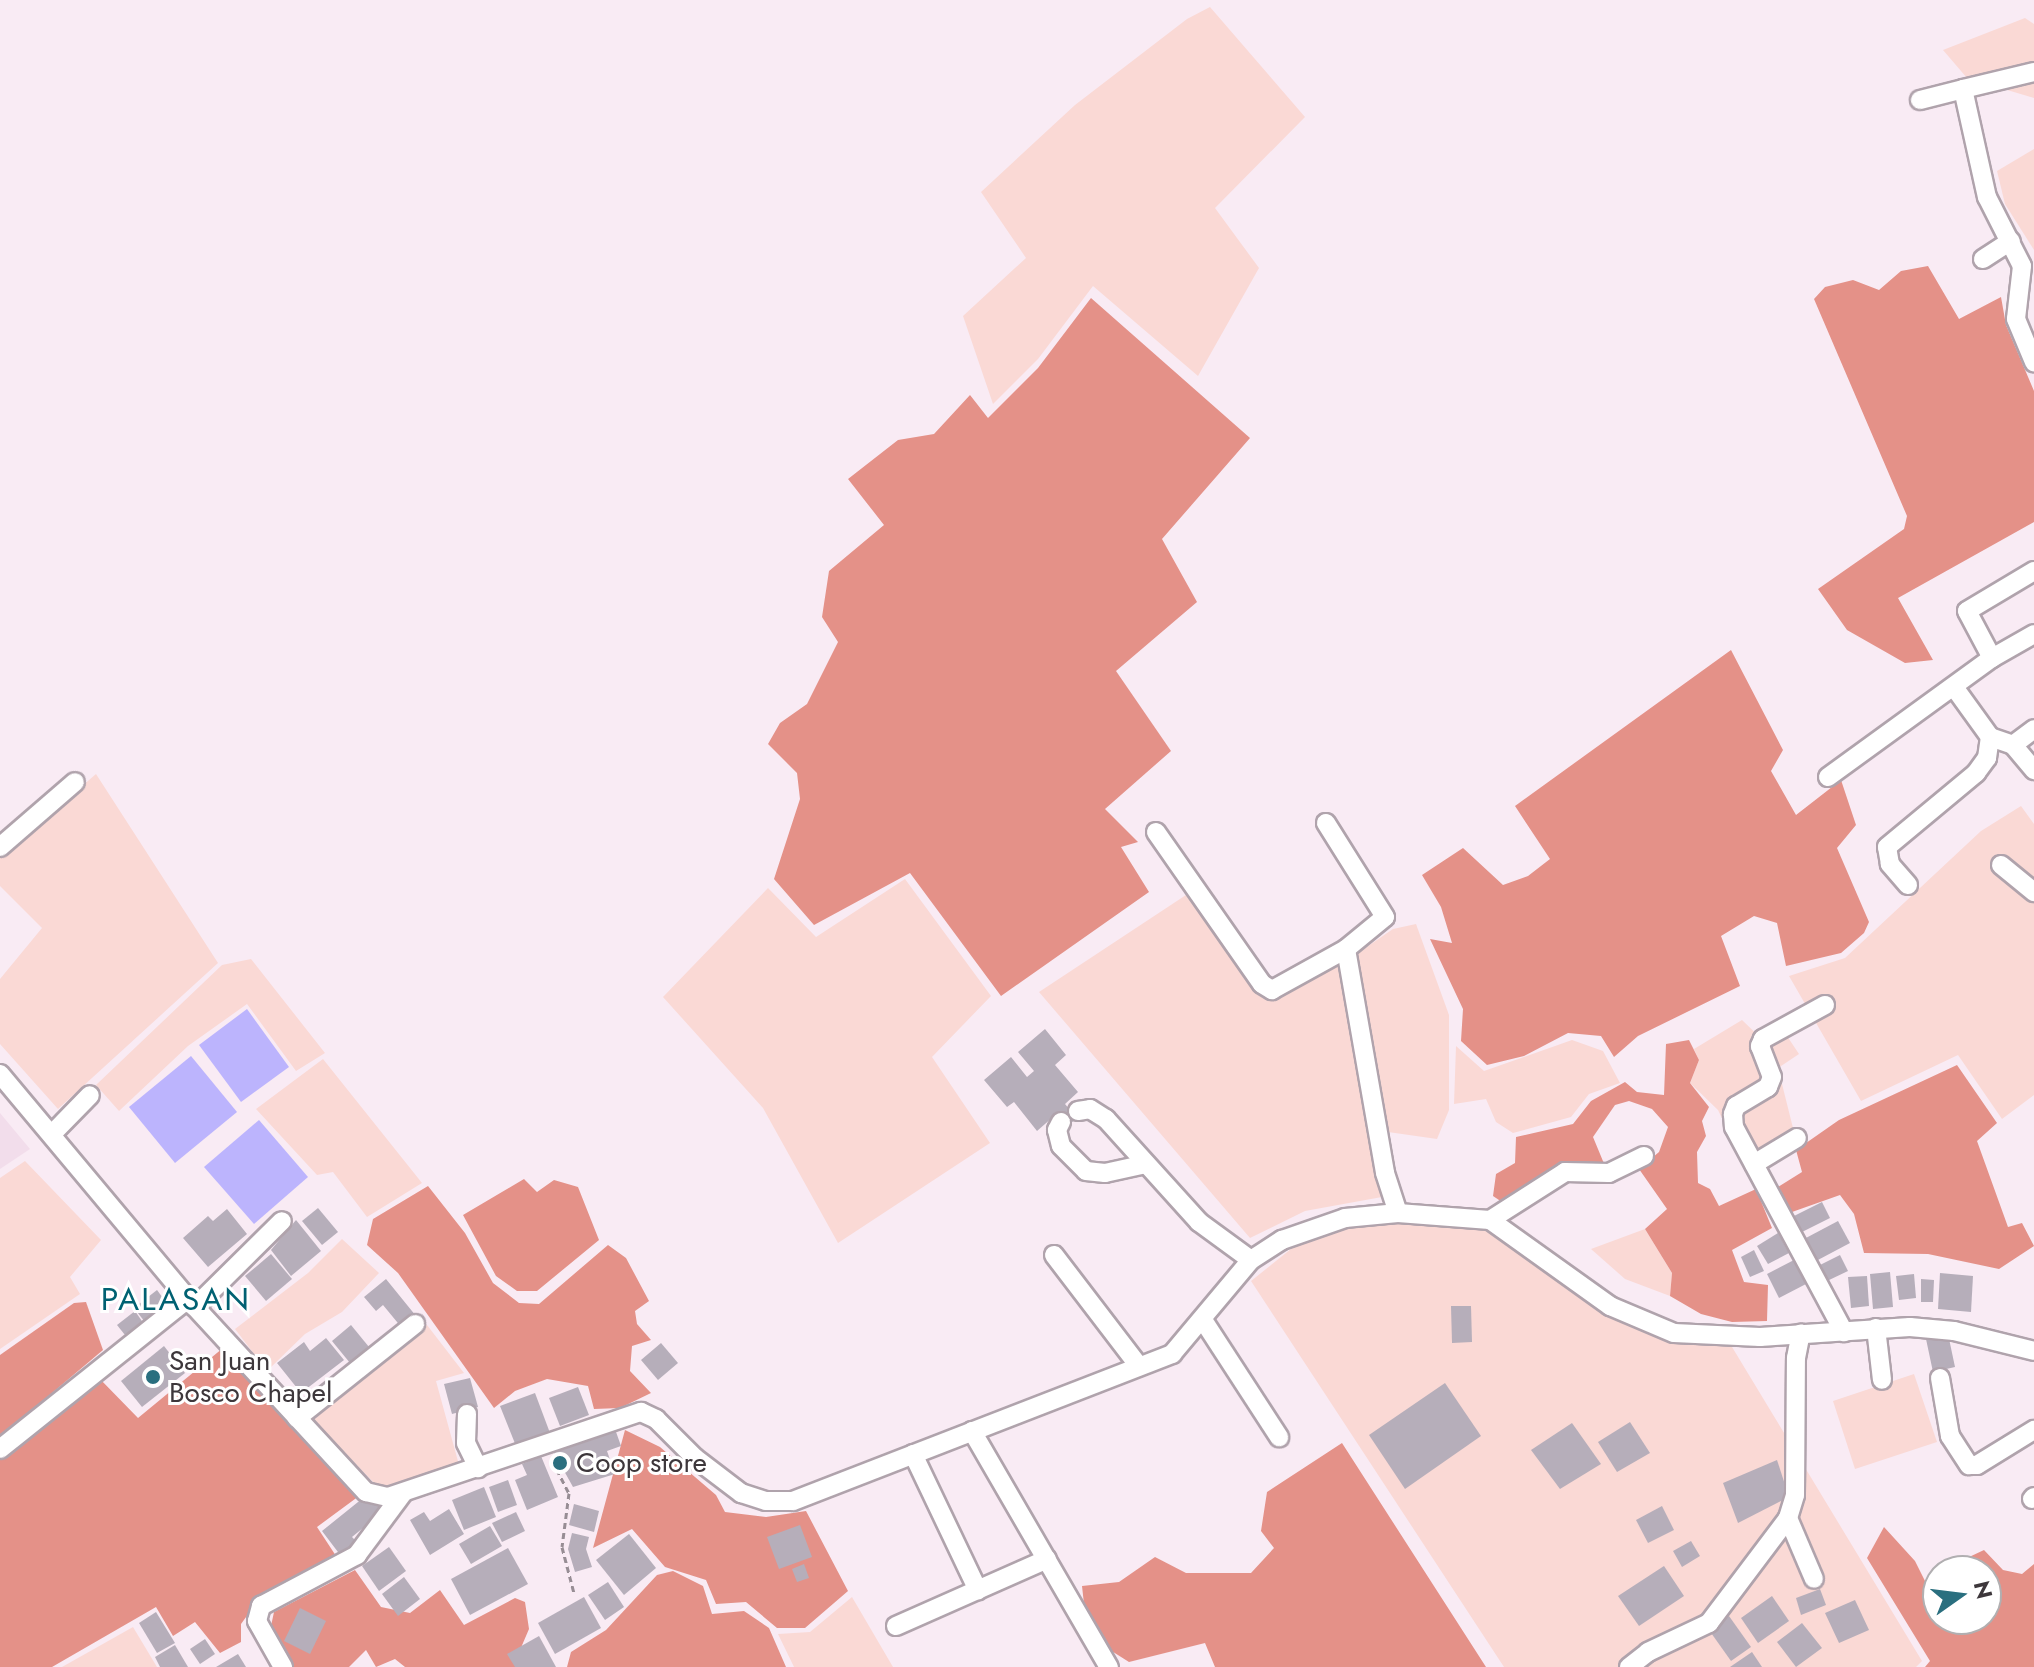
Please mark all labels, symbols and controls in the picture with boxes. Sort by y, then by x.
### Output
district label: PALASAN [101,1280,251,1318]
place label: San Juan Bosco Chapel [169,1344,332,1410]
marker: San Juan Bosco Chapel [144,1368,162,1386]
place label: Coop store [576,1446,707,1480]
marker: Coop store [551,1454,569,1472]
north arrow [1922,1555,2002,1635]
text: N [1966,1577,2001,1602]

